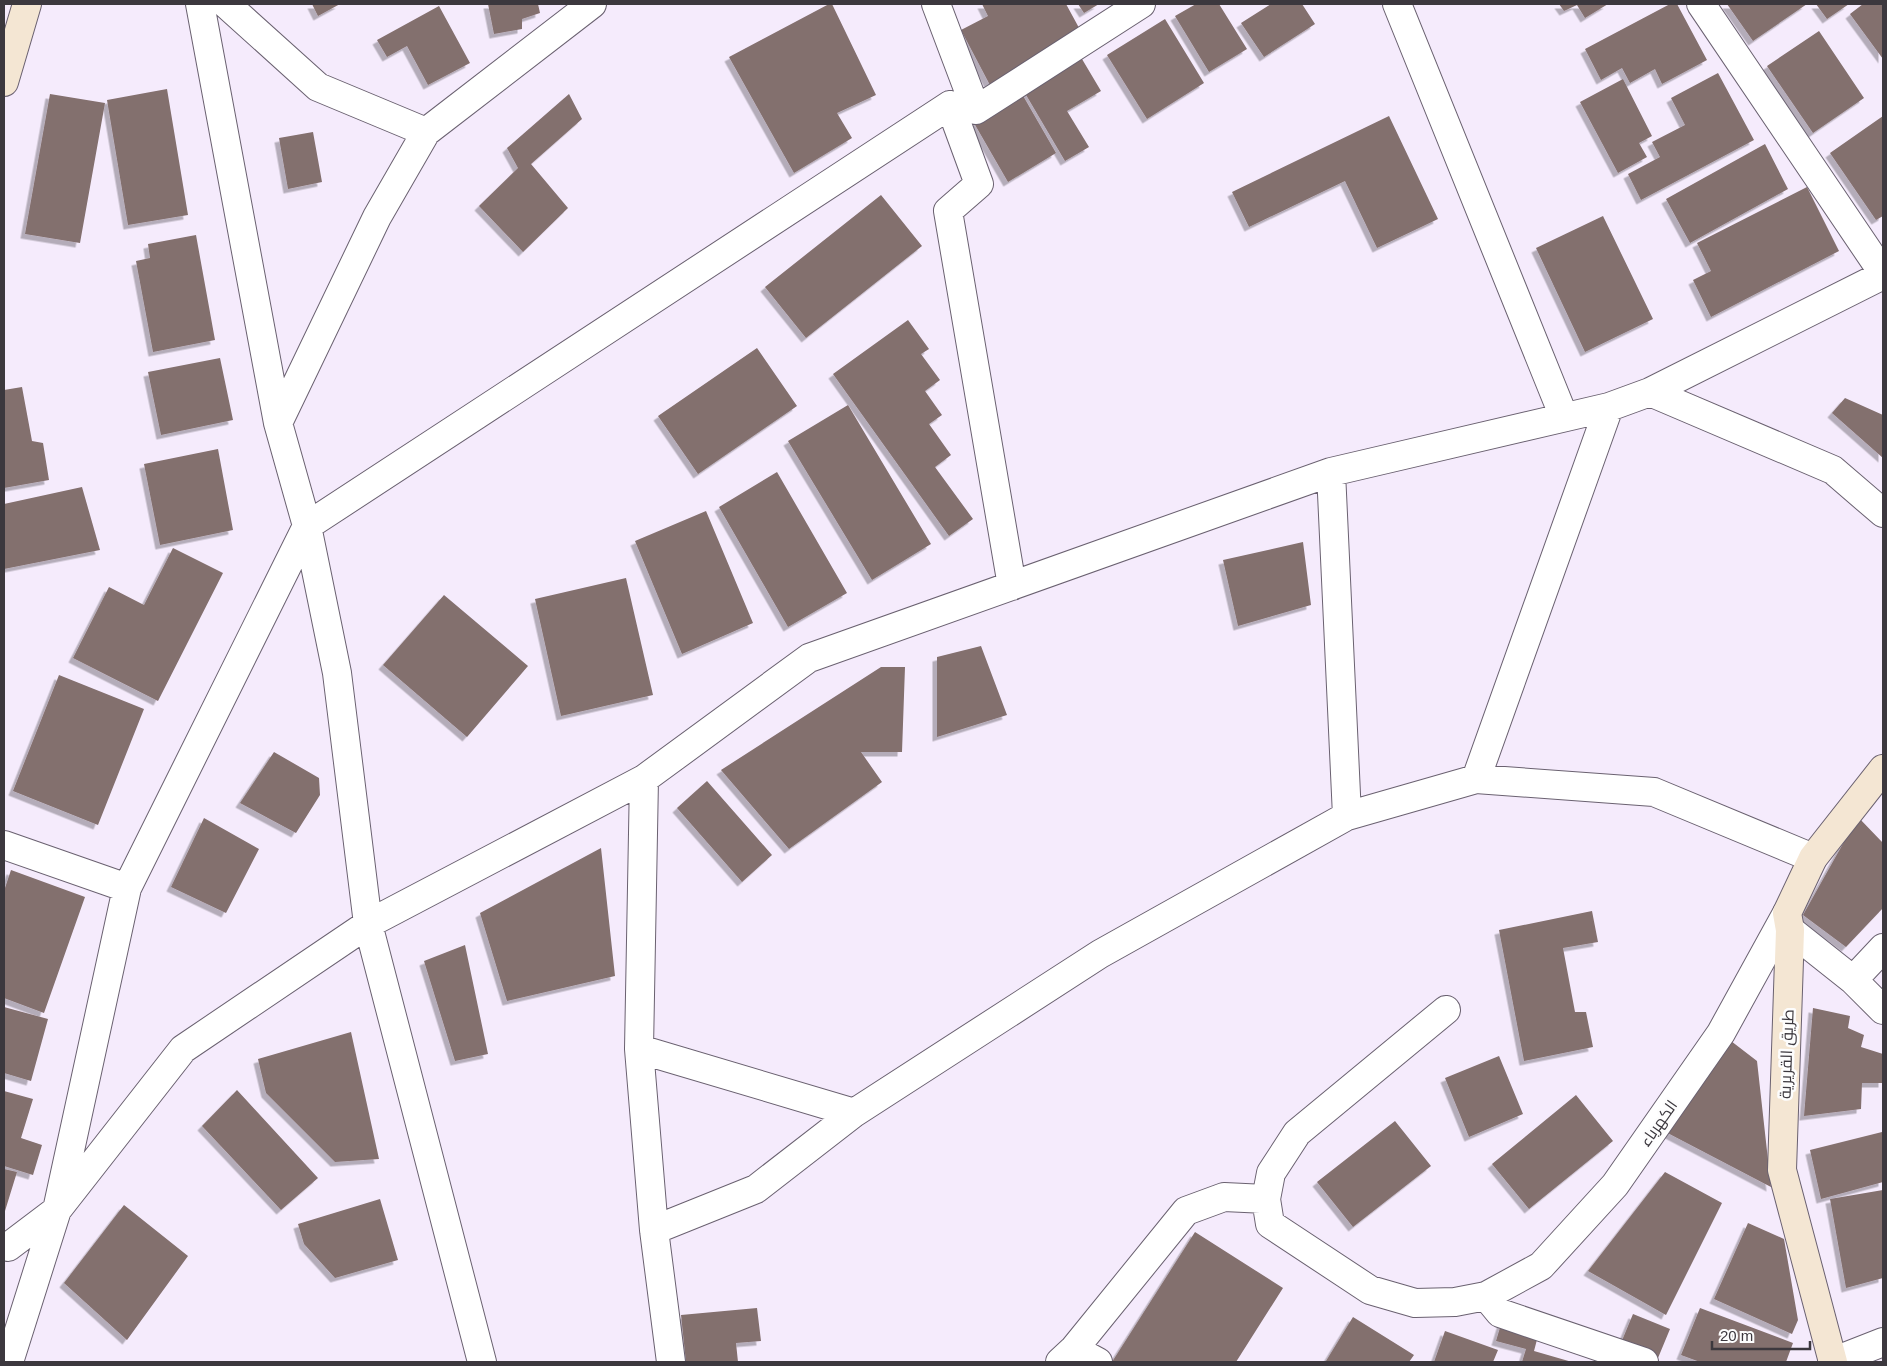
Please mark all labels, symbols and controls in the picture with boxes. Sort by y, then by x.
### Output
street label: طريق القريرية [1776,1009,1799,1099]
street label: الكهرباء [1636,1097,1682,1151]
scale bar [1712,1318,1810,1350]
text: 20 m [1720,1327,1753,1344]

